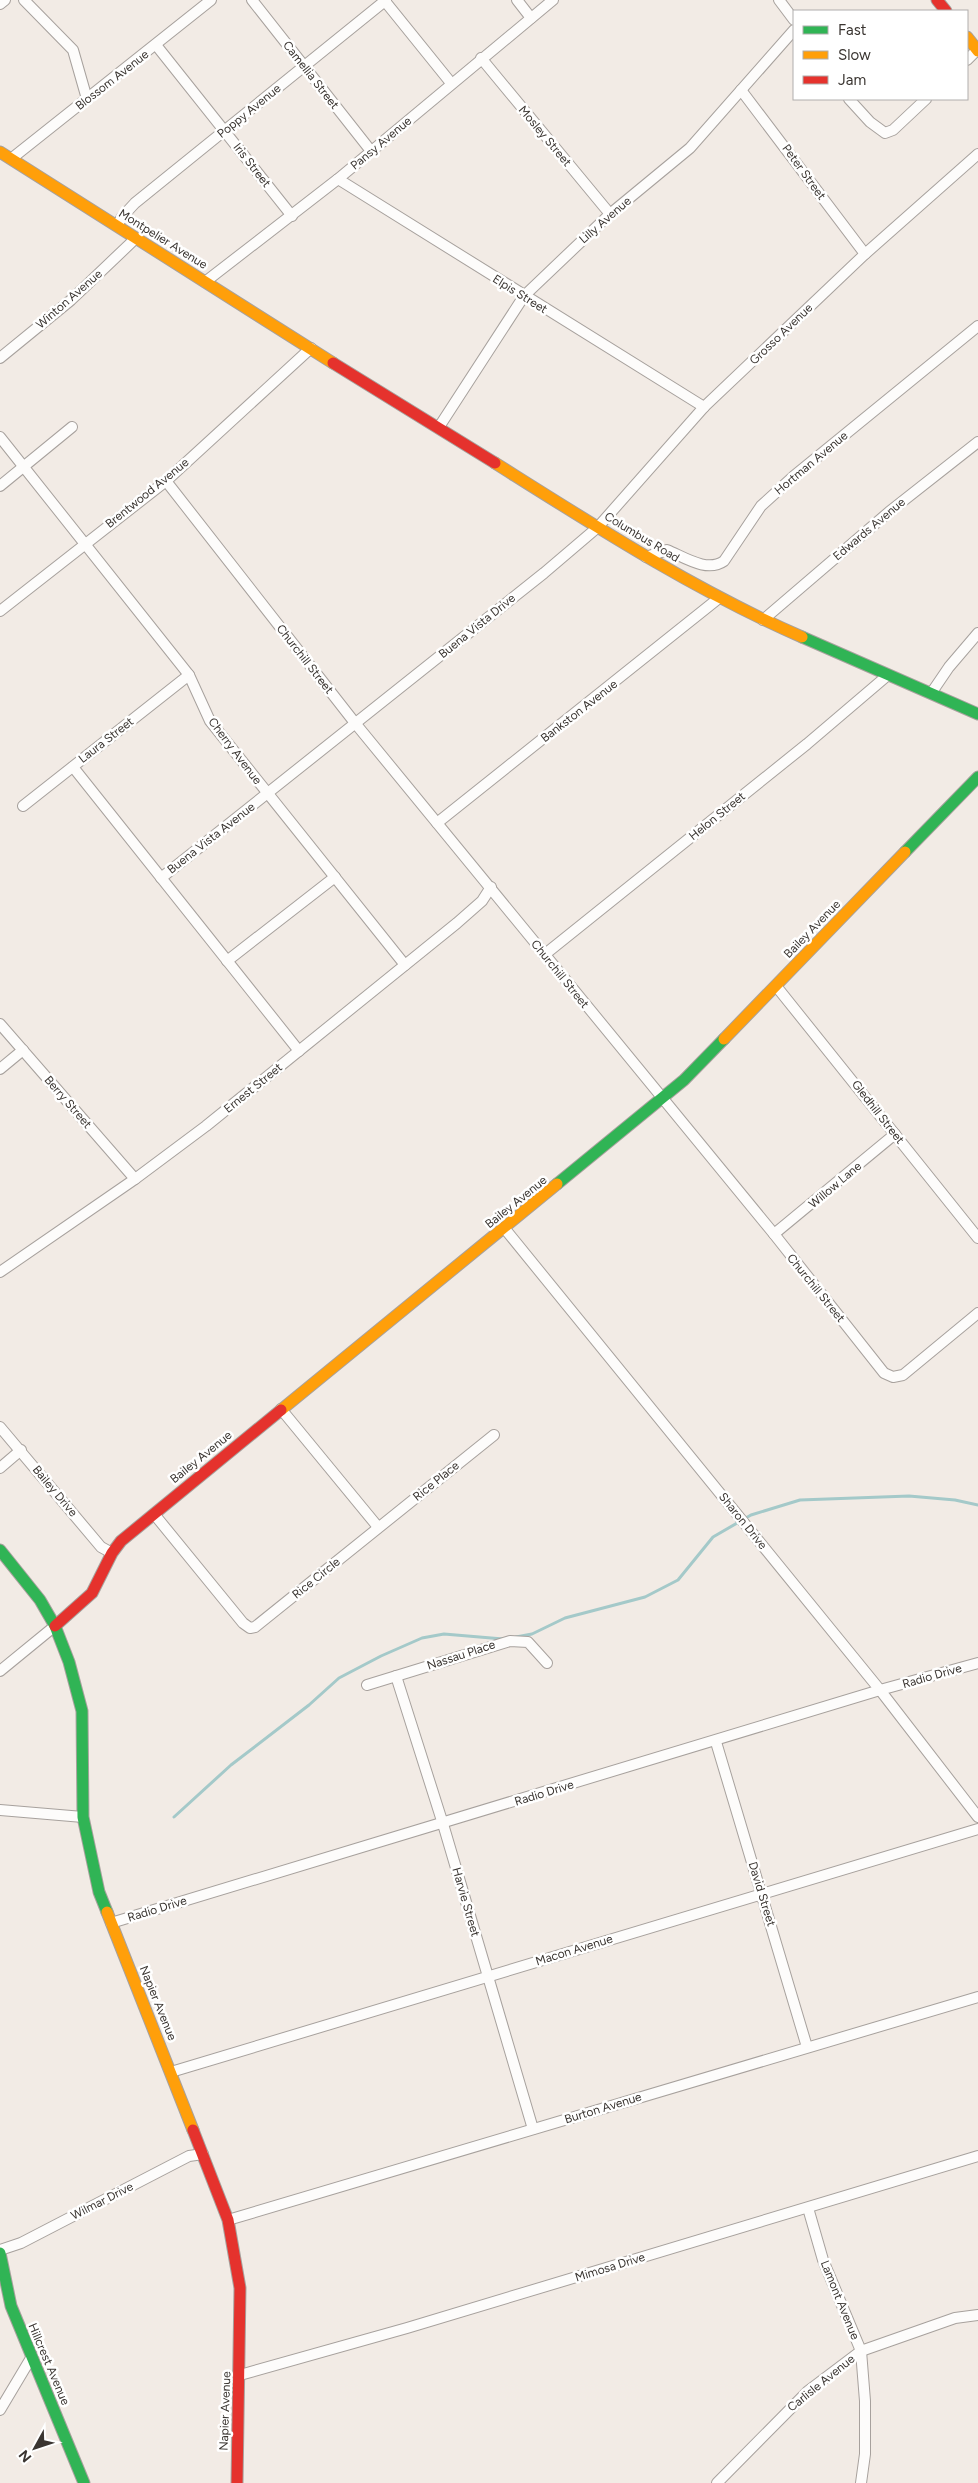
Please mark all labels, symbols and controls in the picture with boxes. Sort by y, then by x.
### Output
legend [793,10,968,100]
text: Fast [838,21,867,39]
street label: Camellia Street [280,38,342,112]
text: Slow [838,46,871,64]
street label: Blossom Avenue [73,47,152,113]
text: Jam [838,71,866,89]
street label: Poppy Avenue [214,81,284,141]
street label: Mosley Street [516,103,575,169]
street label: Pansy Avenue [348,113,415,172]
street label: Iris Street [230,140,274,190]
street label: Peter Street [779,142,829,203]
street label: Lilly Avenue [576,193,634,246]
street label: Montpelier Avenue [116,206,210,272]
street label: Winton Avenue [33,266,105,331]
street label: Elpis Street [490,272,550,317]
street label: Grosso Avenue [747,300,816,367]
street label: Hortman Avenue [772,428,851,498]
street label: Brentwood Avenue [103,455,192,531]
street label: Edwards Avenue [830,495,908,563]
street label: Columbus Road [602,509,682,565]
street label: Buena Vista Drive [436,591,518,661]
street label: Churchill Street [274,622,337,697]
street label: Bankston Avenue [538,677,620,745]
street label: Laura Street [76,714,137,766]
street label: Cherry Avenue [205,715,265,787]
street label: Helon Street [686,789,748,843]
street label: Buena Vista Avenue [164,799,258,877]
street label: Bailey Avenue [781,897,843,961]
street label: Churchill Street [528,937,592,1011]
street label: Ernest Street [221,1060,285,1116]
street label: Berry Street [41,1073,95,1131]
street label: Gledhill Street [849,1077,907,1147]
street label: Willow Lane [806,1159,864,1211]
street label: Bailey Avenue [482,1173,550,1231]
street label: Churchill Street [784,1251,848,1325]
street label: Bailey Avenue [167,1428,235,1486]
street label: Rice Place [410,1458,462,1504]
street label: Bailey Drive [30,1463,81,1520]
street label: Sharon Drive [716,1490,770,1552]
street label: Rice Circle [289,1554,343,1602]
street label: Nassau Place [425,1637,497,1673]
street label: Radio Drive [901,1661,964,1691]
street label: Radio Drive [513,1777,576,1809]
street label: David Street [746,1860,779,1928]
street label: Harvie Street [449,1866,483,1939]
street label: Radio Drive [126,1893,189,1925]
street label: Macon Avenue [534,1931,615,1968]
street label: Napier Avenue [137,1964,180,2043]
street label: Burton Avenue [563,2090,644,2126]
street label: Wilmar Drive [69,2179,136,2223]
street label: Mimosa Drive [573,2250,647,2284]
street label: Lamont Avenue [818,2258,862,2342]
street label: Hillcrest Avenue [25,2321,73,2408]
street label: Carlisle Avenue [785,2351,858,2414]
street label: Napier Avenue [217,2371,233,2451]
north arrow [10,2423,60,2473]
text: N [15,2446,35,2466]

